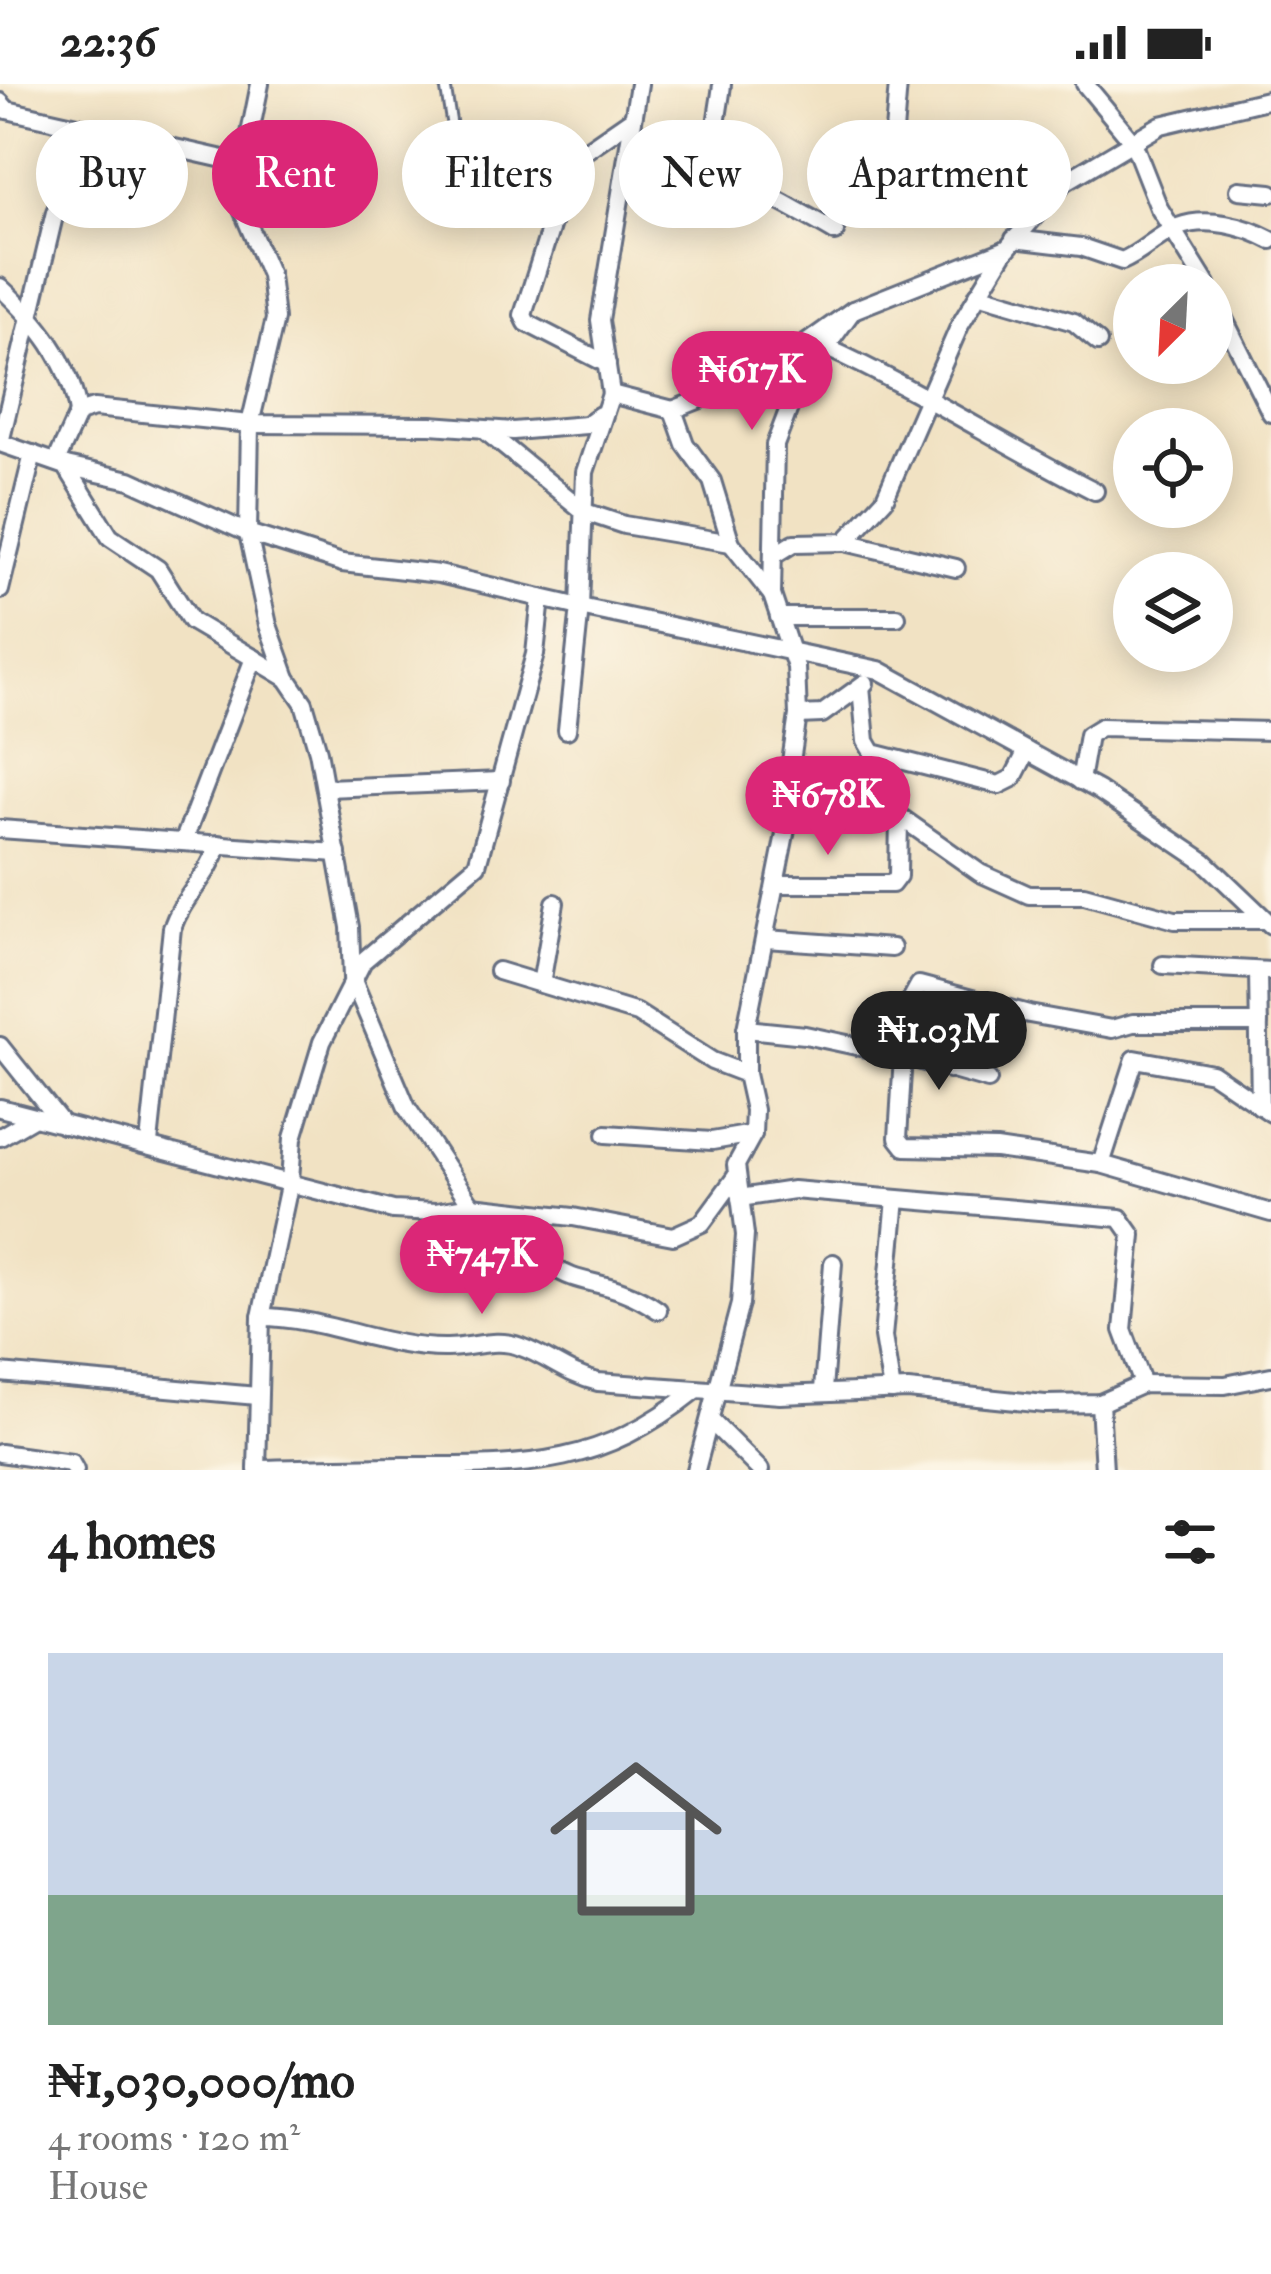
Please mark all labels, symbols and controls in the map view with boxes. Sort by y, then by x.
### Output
text: 22:36 [60,14,157,70]
chip: Buy [36,120,188,228]
chip: Rent [212,120,378,228]
chip: Filters [402,120,595,228]
chip: New [619,120,783,228]
chip: Apartment [807,120,1071,228]
north arrow [1113,264,1233,384]
map controls [1113,264,1233,672]
pin: ₦617K [668,331,836,433]
text: ₦617K [699,345,805,394]
button: locate [1113,408,1233,528]
button: layers [1113,552,1233,672]
pin: ₦678K [744,756,912,858]
text: ₦678K [772,770,884,819]
pin: ₦1.03M [841,991,1037,1093]
text: ₦1.03M [878,1005,1000,1054]
pin: ₦747K [398,1215,566,1317]
text: ₦747K [427,1229,537,1278]
icon: filters [1157,1509,1223,1575]
text: 4 homes [48,1510,216,1574]
icon: home [528,1731,744,1947]
text: ₦1,030,000/mo [48,2049,355,2113]
text: 4 rooms · 120 m² [48,2113,300,2162]
text: House [48,2162,148,2211]

